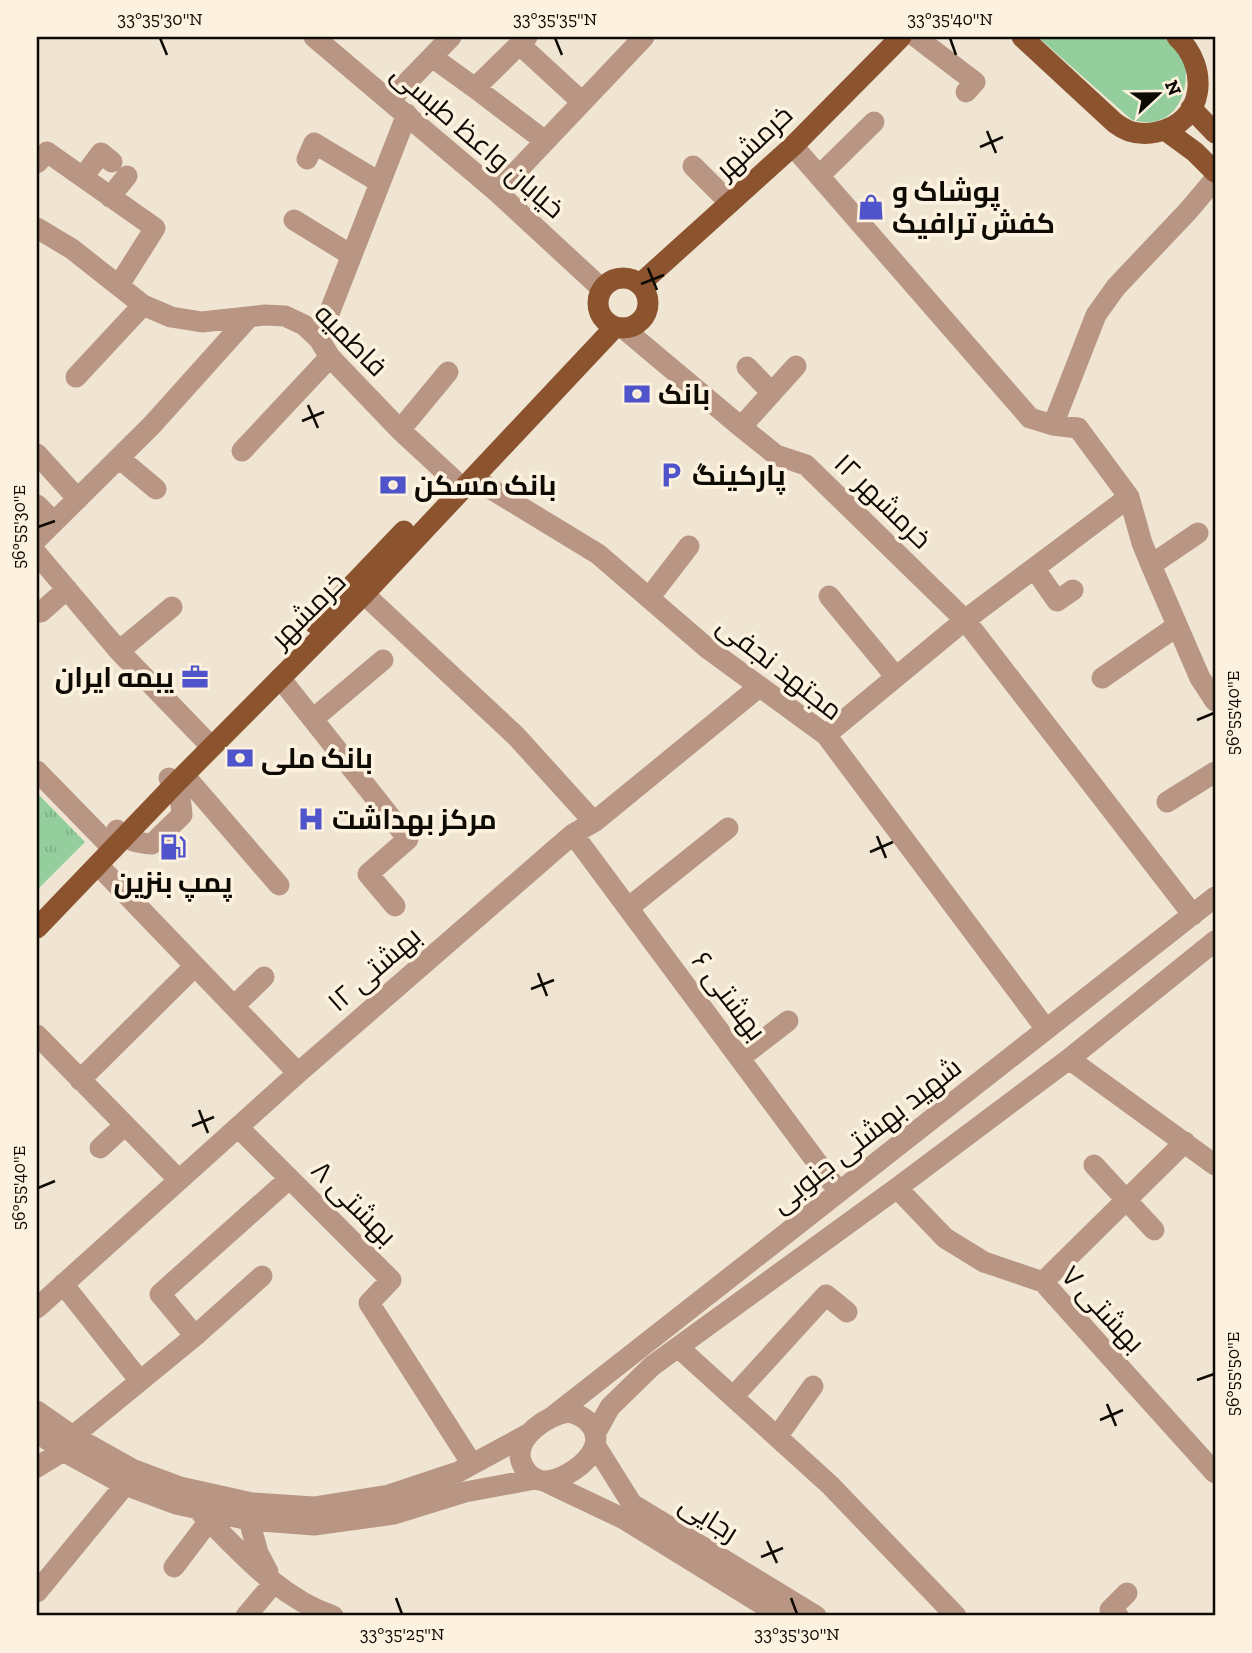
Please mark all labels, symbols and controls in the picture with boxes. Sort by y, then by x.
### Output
text: 33°35'30"N [117,8,203,30]
text: 33°35'35"N [513,8,597,30]
text: 33°35'40"N [907,8,993,30]
street label: خیابان واعظ طبسی [385,57,571,225]
north arrow [1122,60,1192,130]
text: N [1160,77,1187,99]
street label: خرمشهر [707,98,799,187]
place label: پوشاک و کفش ترافیک [892,175,1055,240]
shop icon: پوشاک و کفش ترافیک [856,192,886,222]
street label: فاطمیه [308,297,394,383]
place label: بانک [658,378,710,411]
bank icon: بانک [622,379,652,409]
street label: خرمشهر ۱۲ [827,447,939,555]
place label: پارکینگ [692,459,786,495]
parking icon: پارکینگ [656,460,686,490]
place label: بانک مسکن [414,469,556,502]
bank icon: بانک مسکن [378,470,408,500]
text: 56°55'30"E [8,485,30,569]
street label: خرمشهر [262,565,353,656]
street label: مجتهد نجفی [711,609,849,727]
place label: یبمه ایران [55,661,174,694]
office icon: یبمه ایران [180,662,210,692]
text: 56°55'40"E [1222,671,1244,755]
place label: بانک ملی [261,742,373,775]
bank icon: بانک ملی [225,743,255,773]
place label: مرکز بهداشت [332,803,497,837]
hospital icon: مرکز بهداشت [296,804,326,834]
fuel station icon: پمپ بنزین [158,832,188,862]
place label: پمپ بنزین [114,866,232,902]
street label: بهشتی ۱۲ [321,920,427,1018]
street label: بهشتی ۶ [685,945,773,1047]
street label: شهید بهشتی جنوبی [764,1050,968,1220]
text: 56°55'40"E [8,1146,30,1230]
street label: بهشتی ۸ [305,1154,403,1252]
street label: بهشتی ۷ [1054,1259,1152,1359]
text: 56°55'50"E [1222,1332,1244,1416]
street label: رجایی [673,1487,745,1549]
text: 33°35'25"N [360,1623,444,1645]
text: 33°35'30"N [754,1623,840,1645]

